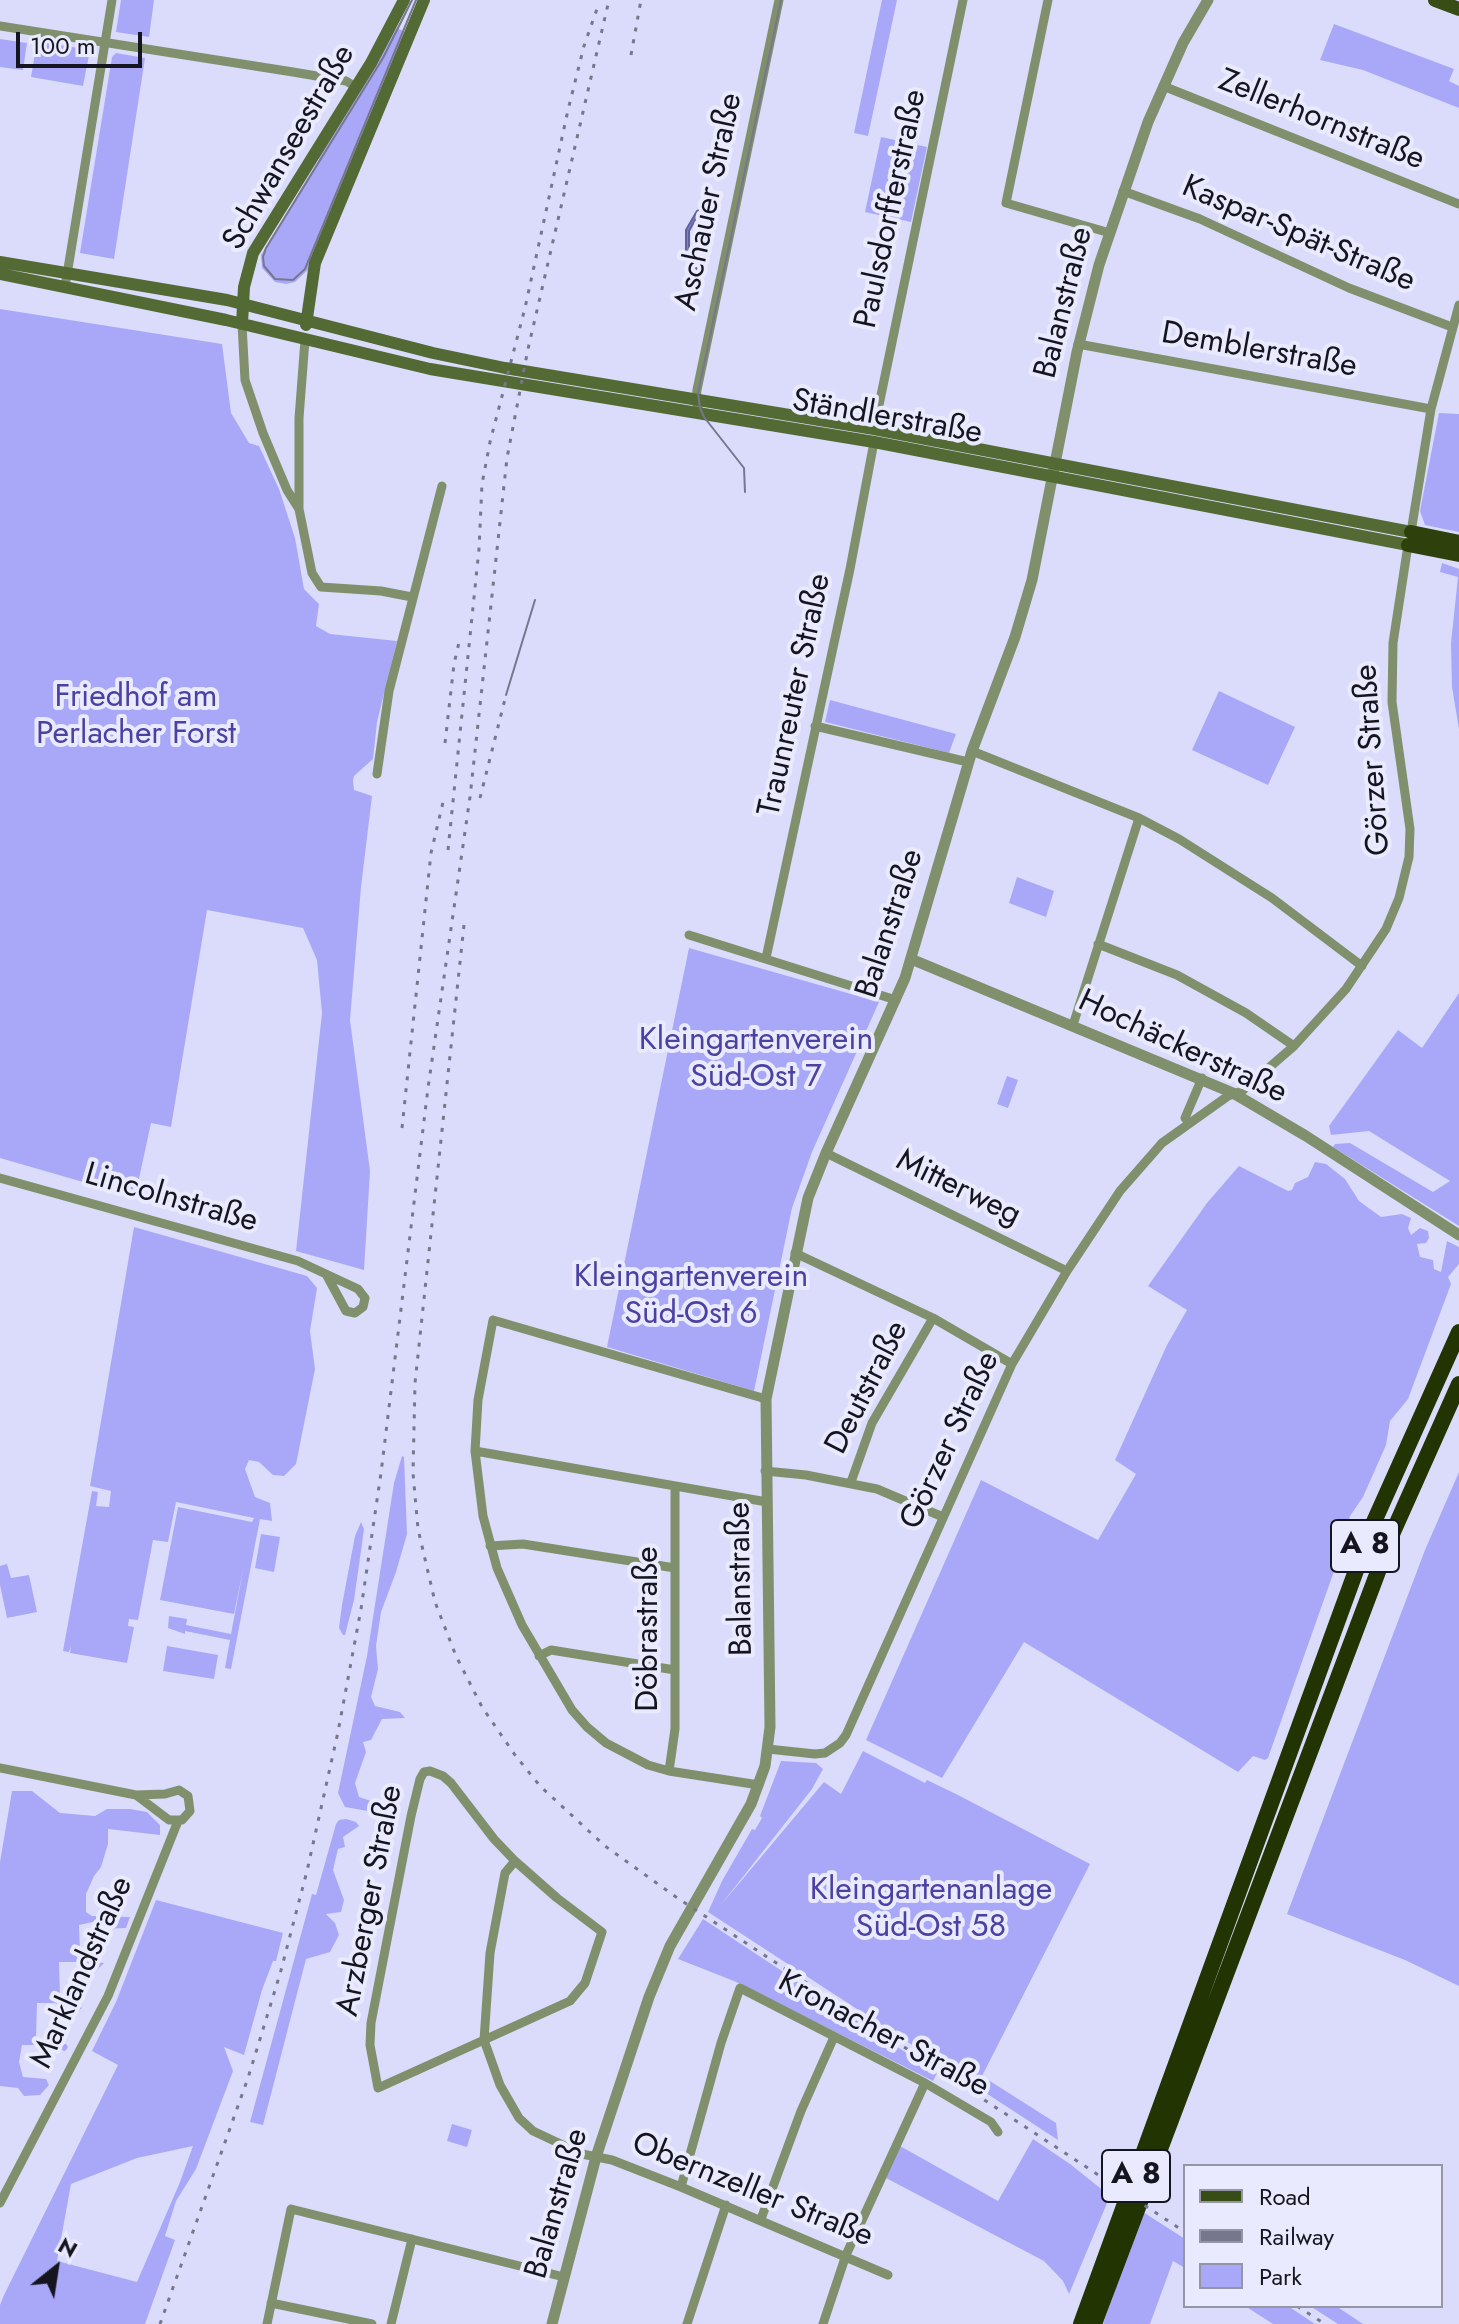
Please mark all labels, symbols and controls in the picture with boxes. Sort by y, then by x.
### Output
scale bar [20,16,146,66]
text: 100 m [30,28,96,63]
street label: Schwanseestraße [216,38,364,258]
street label: Zellerhornstraße [1212,62,1430,180]
street label: Paulsdorfferstraße [848,86,936,332]
street label: Aschauer Straße [668,90,752,314]
street label: Kaspar-Spät-Straße [1176,169,1420,301]
street label: Balanstraße [1028,223,1102,383]
street label: Demblerstraße [1158,315,1360,387]
street label: Ständlerstraße [789,382,985,454]
street label: Traunreuter Straße [752,570,840,820]
street label: Görzer Straße [1348,663,1400,857]
park label: Friedhof am Perlacher Forst [36,679,236,754]
street label: Balanstraße [849,845,933,1003]
street label: Hochäckerstraße [1072,983,1292,1113]
park label: Kleingartenverein Süd-Ost 7 [639,1022,873,1097]
street label: Mitterweg [889,1142,1027,1236]
street label: Lincolnstraße [80,1156,262,1242]
park label: Kleingartenverein Süd-Ost 6 [574,1259,808,1334]
street label: Deutstraße [818,1315,918,1461]
street label: Görzer Straße [893,1346,1009,1536]
street label: Balanstraße [721,1502,763,1656]
road number: A 8 [1331,1520,1399,1572]
street label: Döbrastraße [630,1546,668,1712]
street label: Arzberger Straße [330,1782,412,2020]
street label: Marklandstraße [24,1871,142,2075]
park label: Kleingartenanlage Süd-Ost 58 [810,1872,1052,1947]
street label: Kronacher Straße [771,1963,995,2107]
street label: Balanstraße [518,2125,598,2283]
street label: Obernzeller Straße [626,2125,878,2257]
road number: A 8 [1102,2150,1170,2202]
legend [1183,2164,1443,2308]
text: Road [1259,2179,1311,2214]
text: Railway [1259,2219,1334,2254]
north arrow [16,2228,96,2308]
text: N [52,2229,84,2265]
text: Park [1259,2259,1302,2294]

